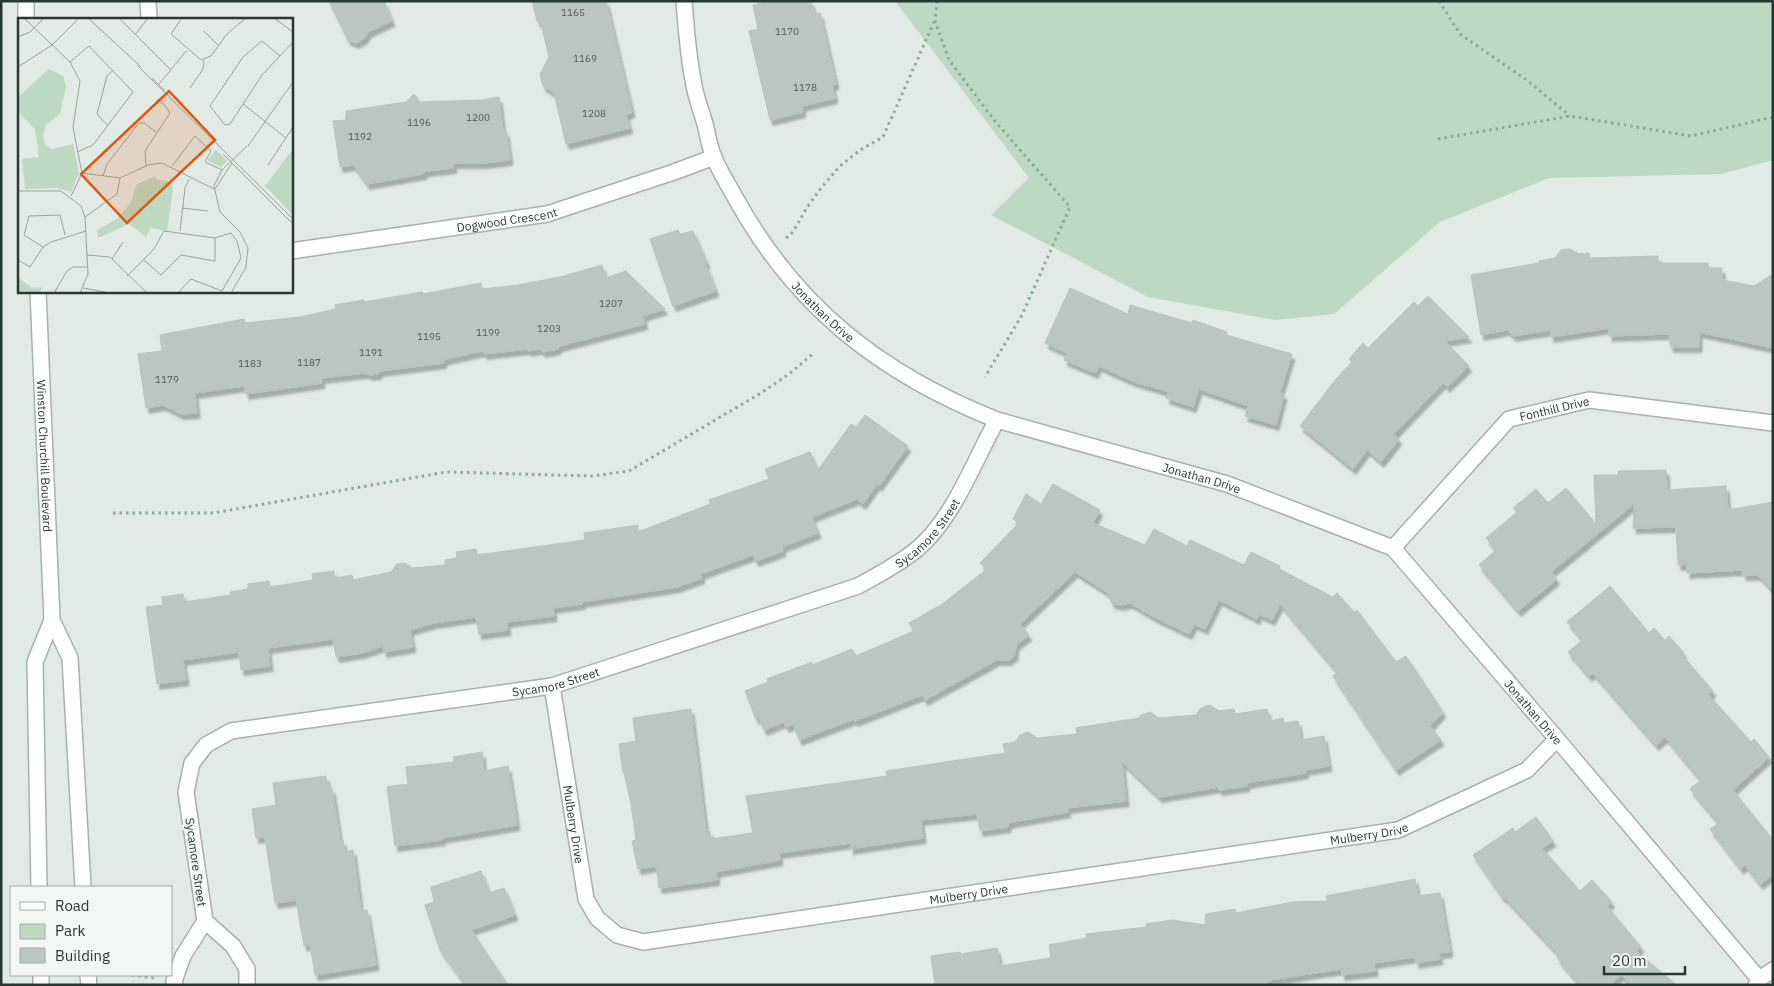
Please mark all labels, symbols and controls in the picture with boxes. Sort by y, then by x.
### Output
house number: 1165 [561,6,585,19]
inset map [18,18,292,292]
house number: 1170 [775,25,799,38]
house number: 1169 [573,52,597,65]
house number: 1178 [793,81,817,94]
house number: 1208 [582,107,606,120]
house number: 1200 [466,111,490,124]
house number: 1196 [407,116,431,129]
house number: 1192 [348,130,372,143]
street label: Dogwood Crescent [455,204,559,234]
street label: Jonathan Drive [789,278,858,345]
house number: 1207 [599,297,623,310]
house number: 1203 [537,322,561,335]
house number: 1199 [476,326,500,339]
house number: 1195 [417,330,441,343]
house number: 1191 [359,346,383,359]
house number: 1187 [297,356,321,369]
house number: 1183 [238,357,262,370]
house number: 1179 [155,373,179,386]
street label: Winston Churchill Boulevard [34,379,56,532]
street label: Fonthill Drive [1518,393,1591,424]
street label: Jonathan Drive [1161,459,1244,496]
street label: Sycamore Street [892,496,962,571]
street label: Sycamore Street [511,664,601,699]
street label: Jonathan Drive [1502,676,1566,748]
street label: Mulberry Drive [560,784,588,865]
street label: Sycamore Street [182,817,210,907]
street label: Mulberry Drive [1329,819,1411,847]
street label: Mulberry Drive [928,880,1009,907]
legend [10,886,172,976]
text: Road [55,896,90,915]
text: Park [55,921,85,940]
scale bar [1604,944,1685,976]
text: Building [55,946,110,965]
text: 20 m [1612,951,1647,970]

